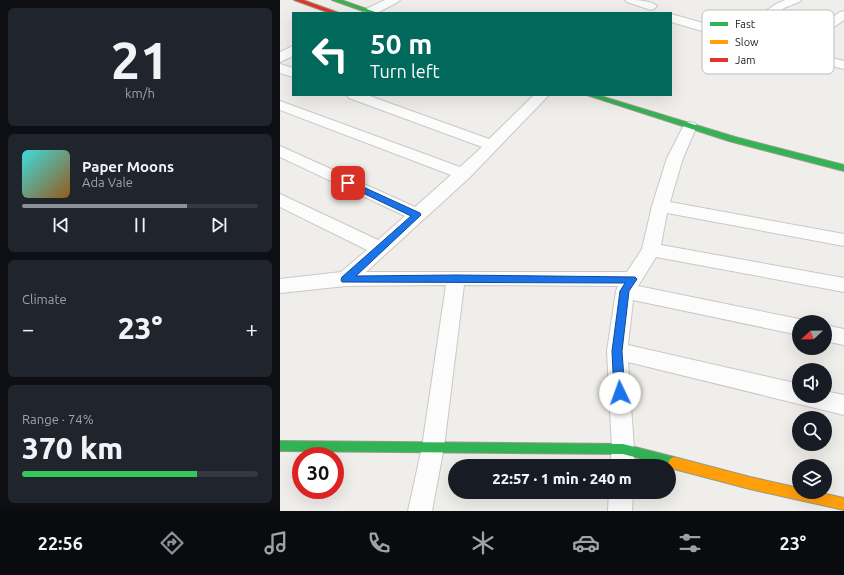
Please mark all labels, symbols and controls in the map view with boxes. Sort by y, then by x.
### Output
legend [702,10,834,74]
text: Fast [735,18,756,30]
icon: left [304,28,356,80]
text: 50 m [370,28,432,59]
text: 21 [111,31,169,89]
text: Slow [735,36,759,48]
text: Jam [735,54,756,66]
text: Turn left [370,61,440,81]
text: km/h [125,86,155,100]
text: Paper Moons [82,158,174,175]
pin [331,166,365,200]
icon: arrive [337,172,359,194]
text: Ada Vale [82,175,133,189]
icon: previous [50,214,72,236]
icon: pause [129,214,151,236]
icon: next [208,214,230,236]
text: Climate [22,292,67,306]
text: 23° [118,311,162,345]
north arrow [792,315,832,355]
map controls [792,315,832,499]
text: − [22,316,34,341]
text: + [246,316,258,341]
button: sound [792,363,832,403]
position arrow [599,372,641,414]
button: search [792,411,832,451]
text: Range · 74% [22,412,94,426]
text: 370 km [22,431,123,465]
speed limit sign: 30 [292,447,344,499]
button: layers [792,459,832,499]
text: 22:57 · 1 min · 240 m [492,470,632,487]
icon: directions [158,529,186,557]
icon: music [262,529,290,557]
icon: phone [365,529,393,557]
icon: climate [469,529,497,557]
icon: car [572,529,600,557]
icon: filters [676,529,704,557]
text: 22:56 [38,533,83,553]
text: 23° [780,533,806,553]

